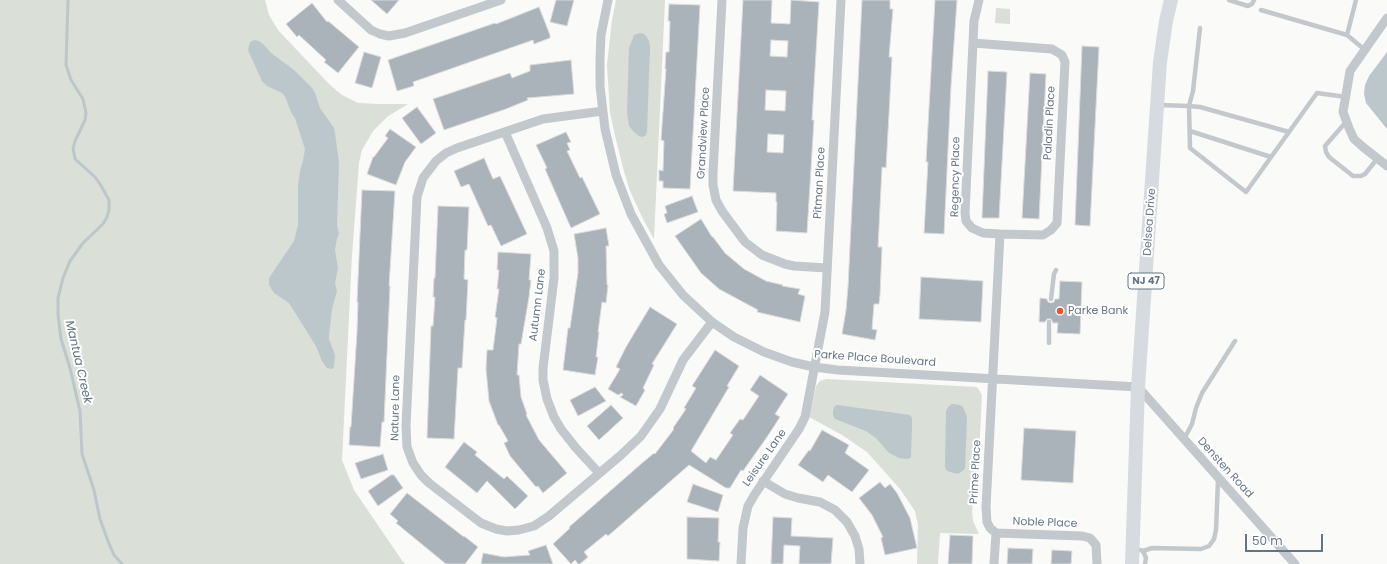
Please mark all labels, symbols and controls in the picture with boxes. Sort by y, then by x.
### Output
street label: Paladin Place [1041,86,1059,160]
street label: Grandview Place [695,87,713,179]
street label: Regency Place [949,137,963,217]
street label: Pitman Place [812,147,828,219]
street label: Delsea Drive [1141,188,1159,256]
street label: Autumn Lane [527,268,549,342]
road number: NJ 47 [1128,273,1164,289]
place label: Parke Bank [1068,304,1128,318]
marker: Parke Bank [1055,306,1065,316]
water label: Mantua Creek [61,319,95,405]
street label: Parke Place Boulevard [814,348,936,370]
street label: Nature Lane [389,375,403,441]
street label: Leisure Lane [740,427,790,489]
street label: Densten Road [1194,435,1256,501]
street label: Prime Place [968,440,984,504]
street label: Noble Place [1012,515,1078,531]
scale bar [1247,526,1325,552]
text: 50 m [1252,532,1283,549]

